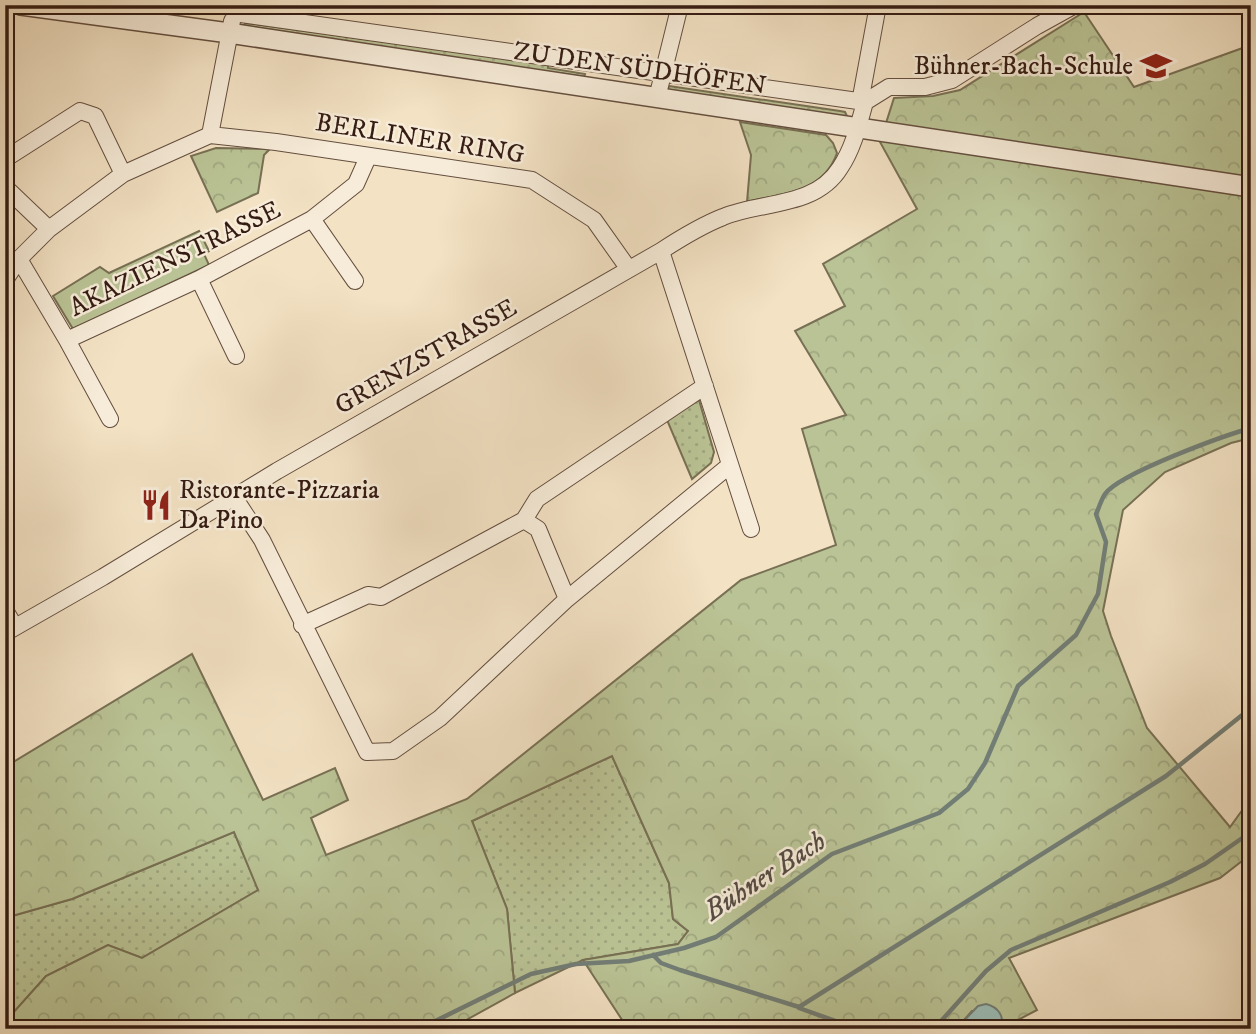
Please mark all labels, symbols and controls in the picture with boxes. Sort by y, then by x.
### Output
street label: ZU DEN SÜDHÖFEN [512,35,768,103]
school or university icon: Bühner-Bach-Schule [1139,49,1173,83]
place label: Bühner-Bach-Schule [914,50,1133,83]
street label: BERLINER RING [313,106,527,172]
street label: AKAZIENSTRASSE [64,193,286,325]
street label: GRENZSTRASSE [329,292,523,422]
place label: Ristorante-Pizzaria Da Pino [179,474,379,537]
restaurant icon: Ristorante-Pizzaria Da Pino [139,488,173,522]
water label: Bühner Bach [697,824,833,929]

